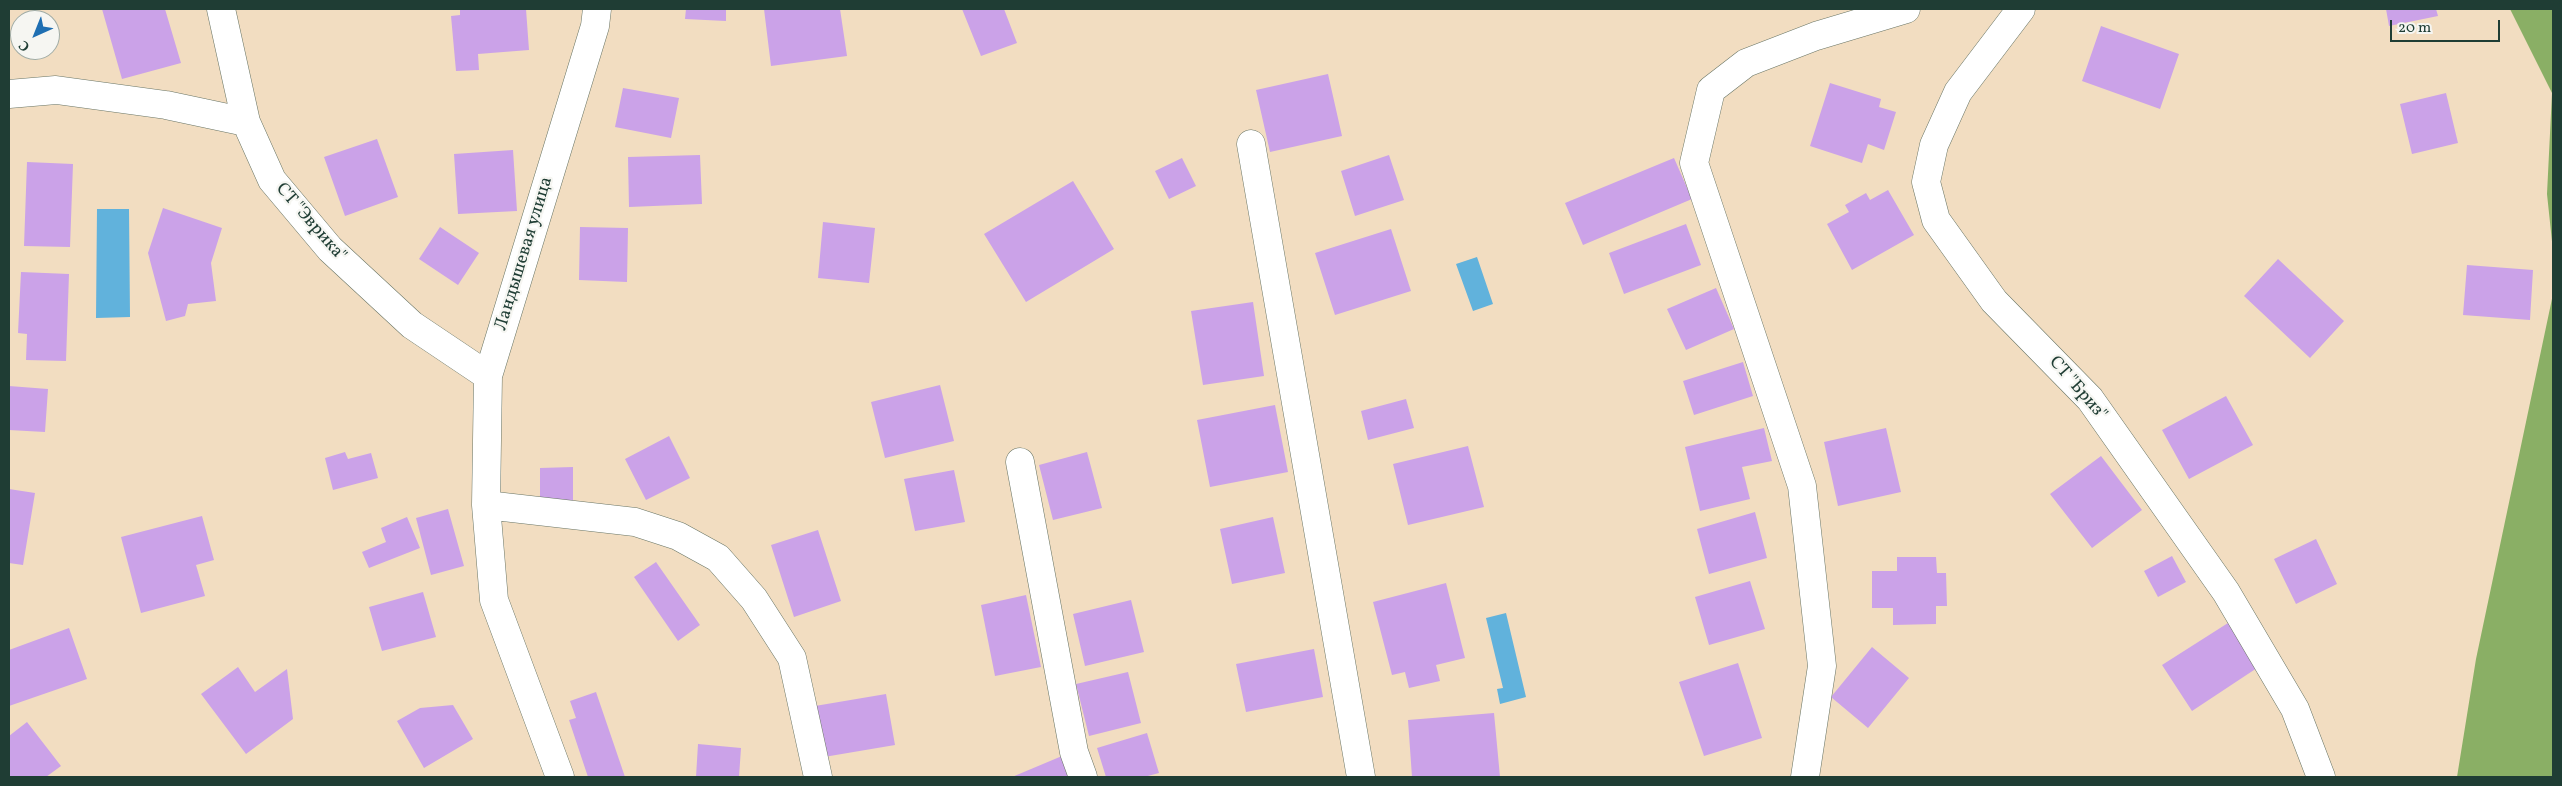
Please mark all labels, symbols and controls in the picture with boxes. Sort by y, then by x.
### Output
north arrow [10,10,60,60]
scale bar [2392,10,2502,42]
text: 20 m [2398,18,2431,39]
text: С [15,35,35,55]
street label: Ландышевая улица [491,175,559,333]
street label: СТ "Эврика" [270,179,350,267]
street label: СТ "Бриз" [2043,352,2111,426]

